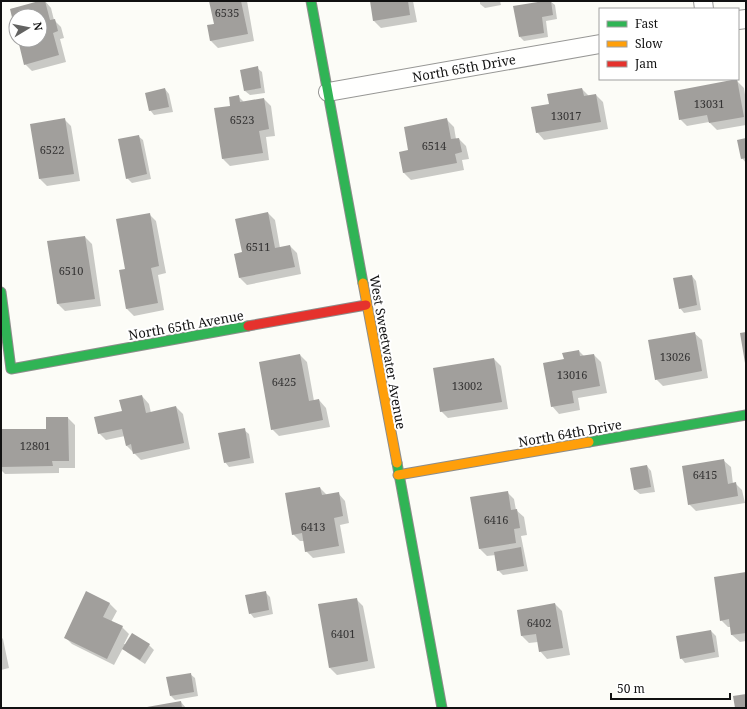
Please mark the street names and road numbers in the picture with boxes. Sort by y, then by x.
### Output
street label: North 65th Drive [411,50,517,86]
street label: West Sweetwater Avenue [366,273,410,431]
street label: North 65th Avenue [127,306,245,344]
street label: North 64th Drive [517,415,623,451]

